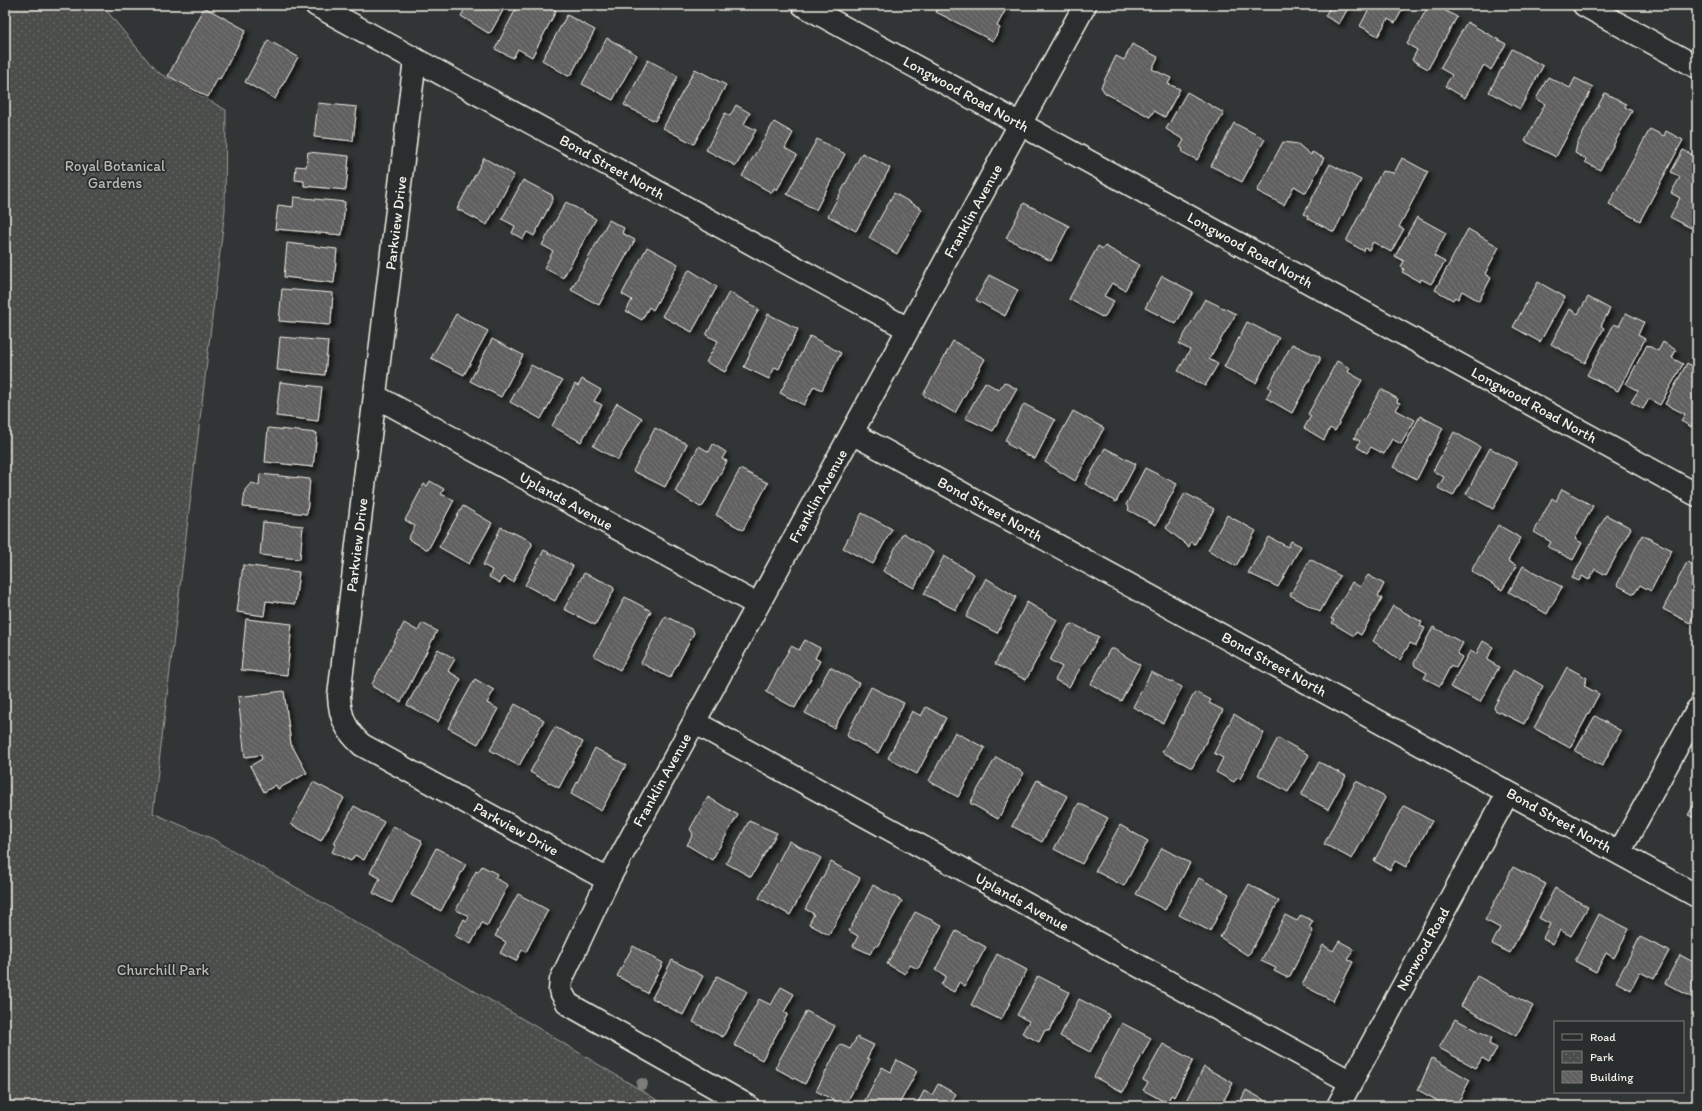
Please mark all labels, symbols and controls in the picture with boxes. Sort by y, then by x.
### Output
street label: Longwood Road North [900,52,1032,136]
street label: Bond Street North [556,131,668,204]
park label: Royal Botanical Gardens [65,157,166,192]
street label: Franklin Avenue [940,161,1006,261]
street label: Parkview Drive [381,175,411,271]
street label: Longwood Road North [1184,208,1316,292]
street label: Longwood Road North [1468,363,1600,447]
street label: Franklin Avenue [785,446,851,546]
street label: Uplands Avenue [516,468,616,534]
street label: Bond Street North [934,473,1046,546]
street label: Parkview Drive [342,497,372,593]
street label: Bond Street North [1218,628,1330,701]
street label: Franklin Avenue [629,730,695,830]
street label: Bond Street North [1503,784,1615,857]
street label: Parkview Drive [470,798,562,860]
street label: Uplands Avenue [972,869,1072,935]
street label: Norwood Road [1393,903,1454,994]
park label: Churchill Park [117,961,210,979]
legend [1554,1021,1684,1093]
text: Road [1590,1030,1616,1044]
text: Park [1590,1050,1614,1064]
text: Building [1590,1070,1634,1084]

